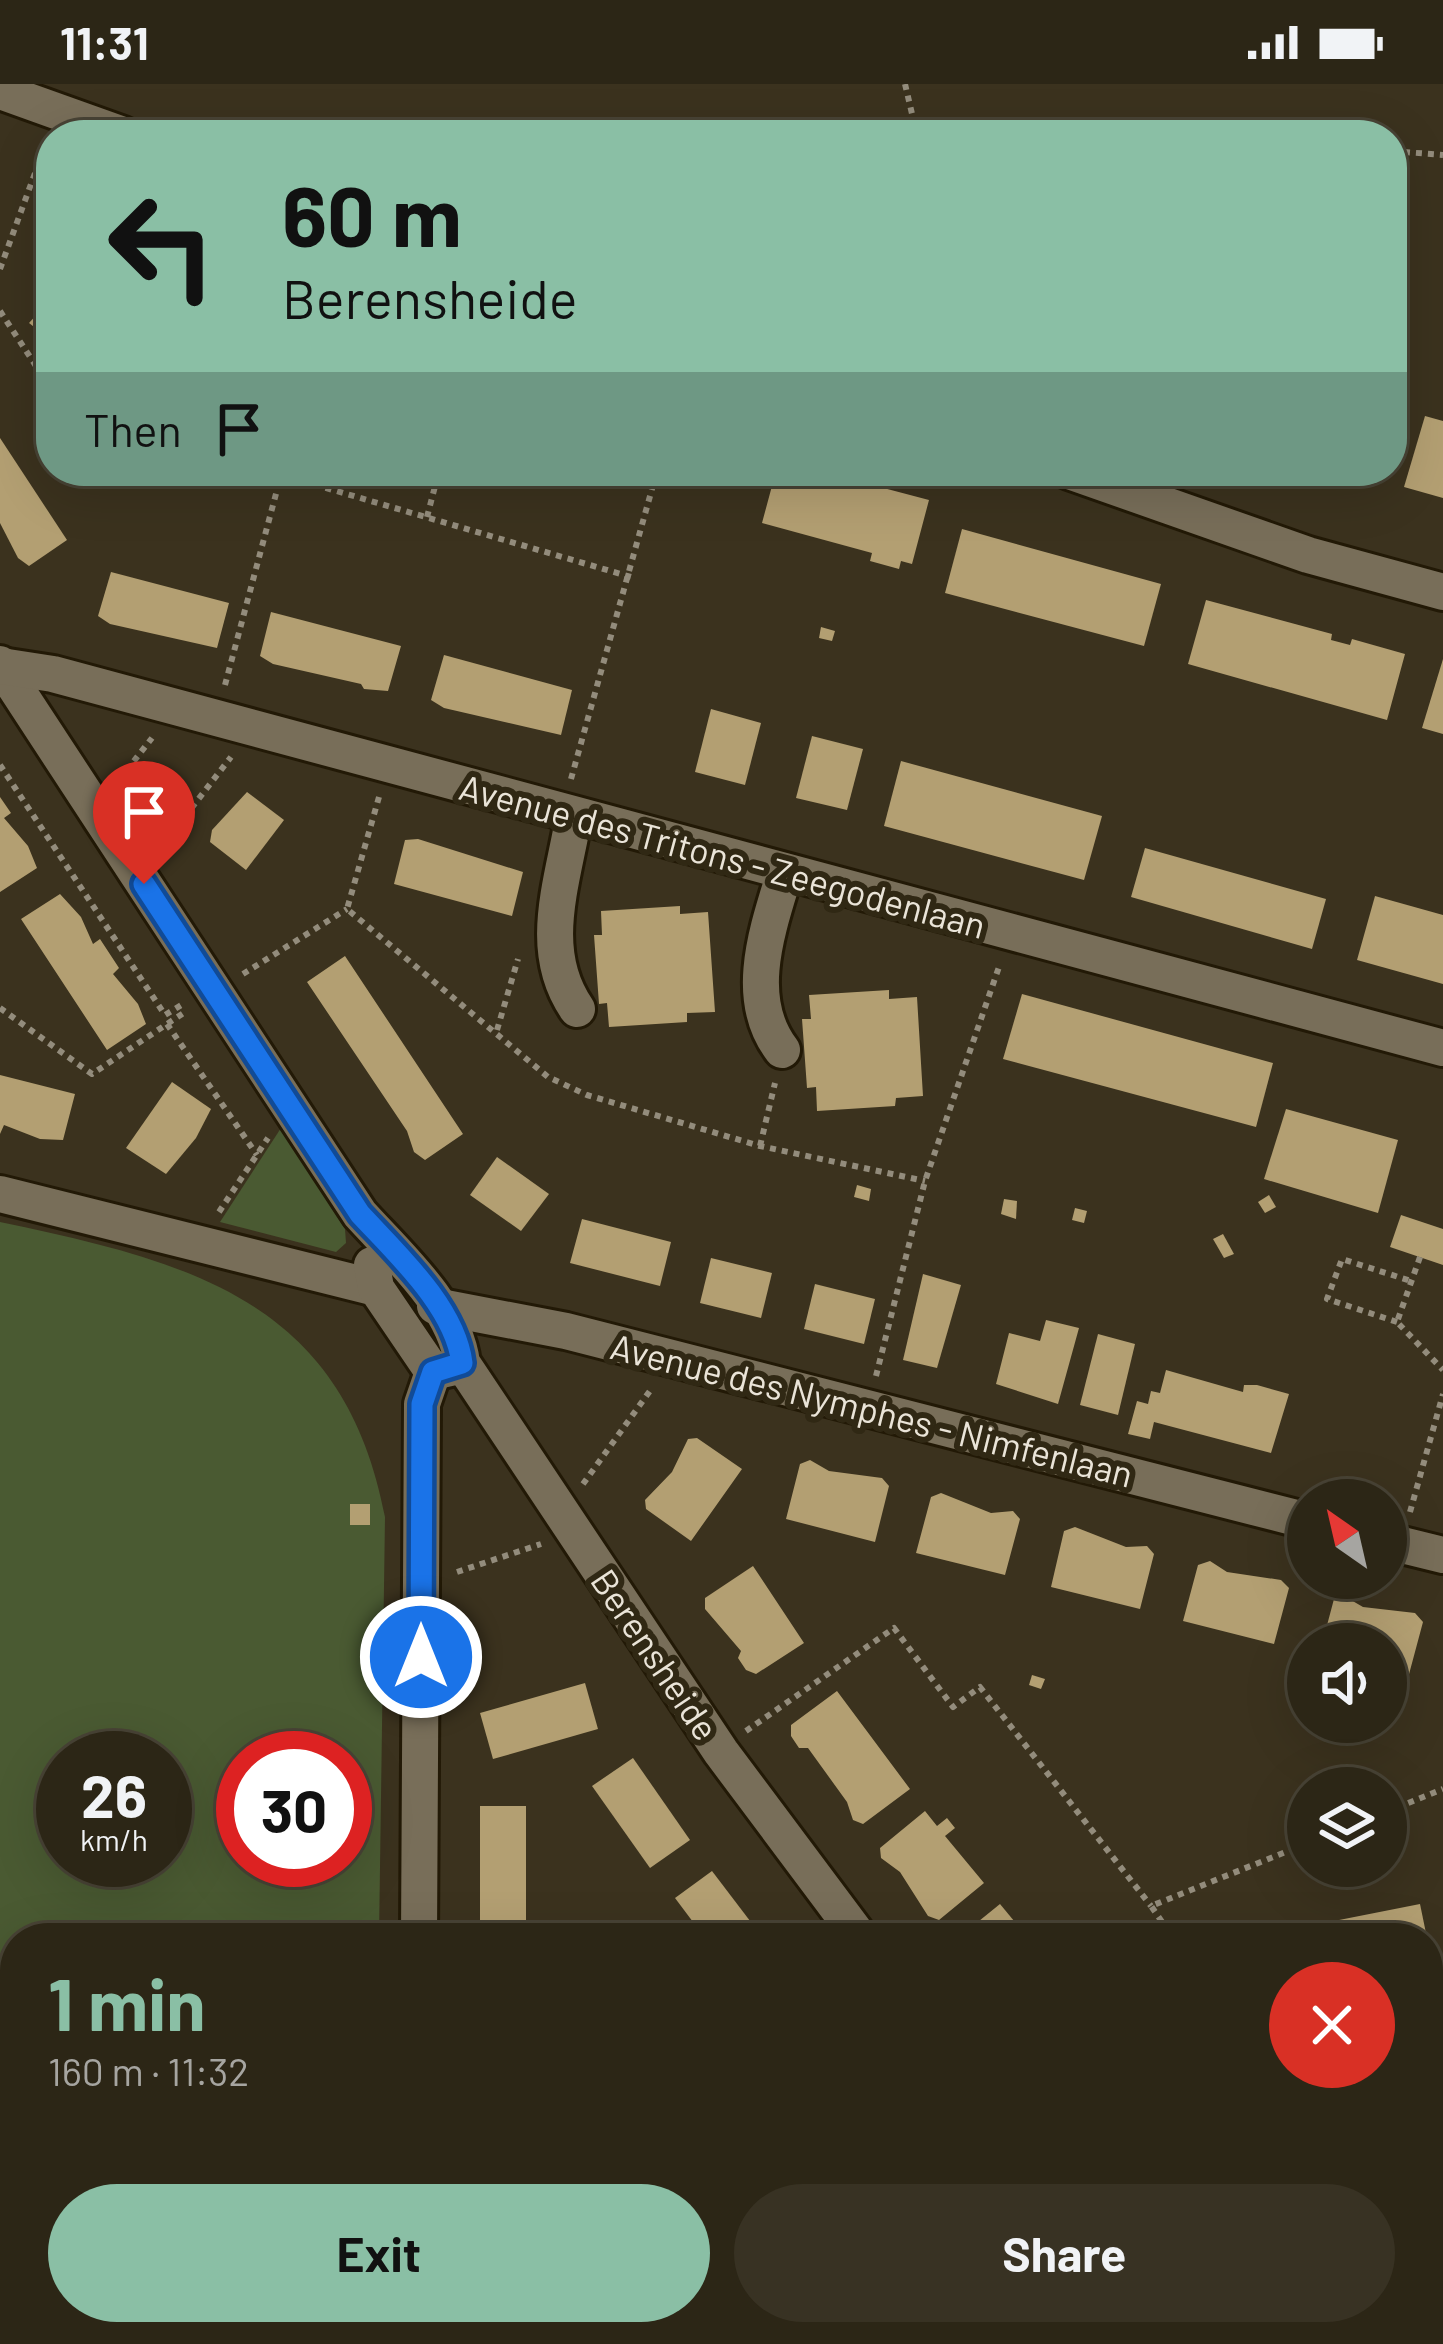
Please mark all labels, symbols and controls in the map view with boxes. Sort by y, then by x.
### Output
text: 11:31 [60,15,149,69]
text: 60 m [282,163,462,264]
icon: left [84,168,240,324]
text: Berensheide [282,265,577,330]
icon: arrive [206,396,272,462]
text: Then [84,402,182,456]
pin [93,761,195,884]
street label: Avenue des Tritons - Zeegodenlaan [455,764,991,946]
icon: arrive [111,779,177,845]
street label: Avenue des Nymphes - Nimfenlaan [606,1323,1138,1495]
north arrow [1287,1479,1407,1599]
map controls [1287,1479,1407,1887]
street label: Berensheide [583,1560,729,1748]
position arrow [358,1594,484,1720]
button: sound [1287,1623,1407,1743]
speed limit sign: 30 [216,1731,372,1887]
text: 26 [81,1758,147,1830]
button: layers [1287,1767,1407,1887]
text: km/h [80,1821,148,1857]
text: 1 min [48,1959,206,2045]
button: close [1269,1962,1395,2088]
text: 160 m · 11:32 [48,2047,249,2094]
button: Exit [48,2184,710,2322]
button: Share [734,2184,1395,2322]

